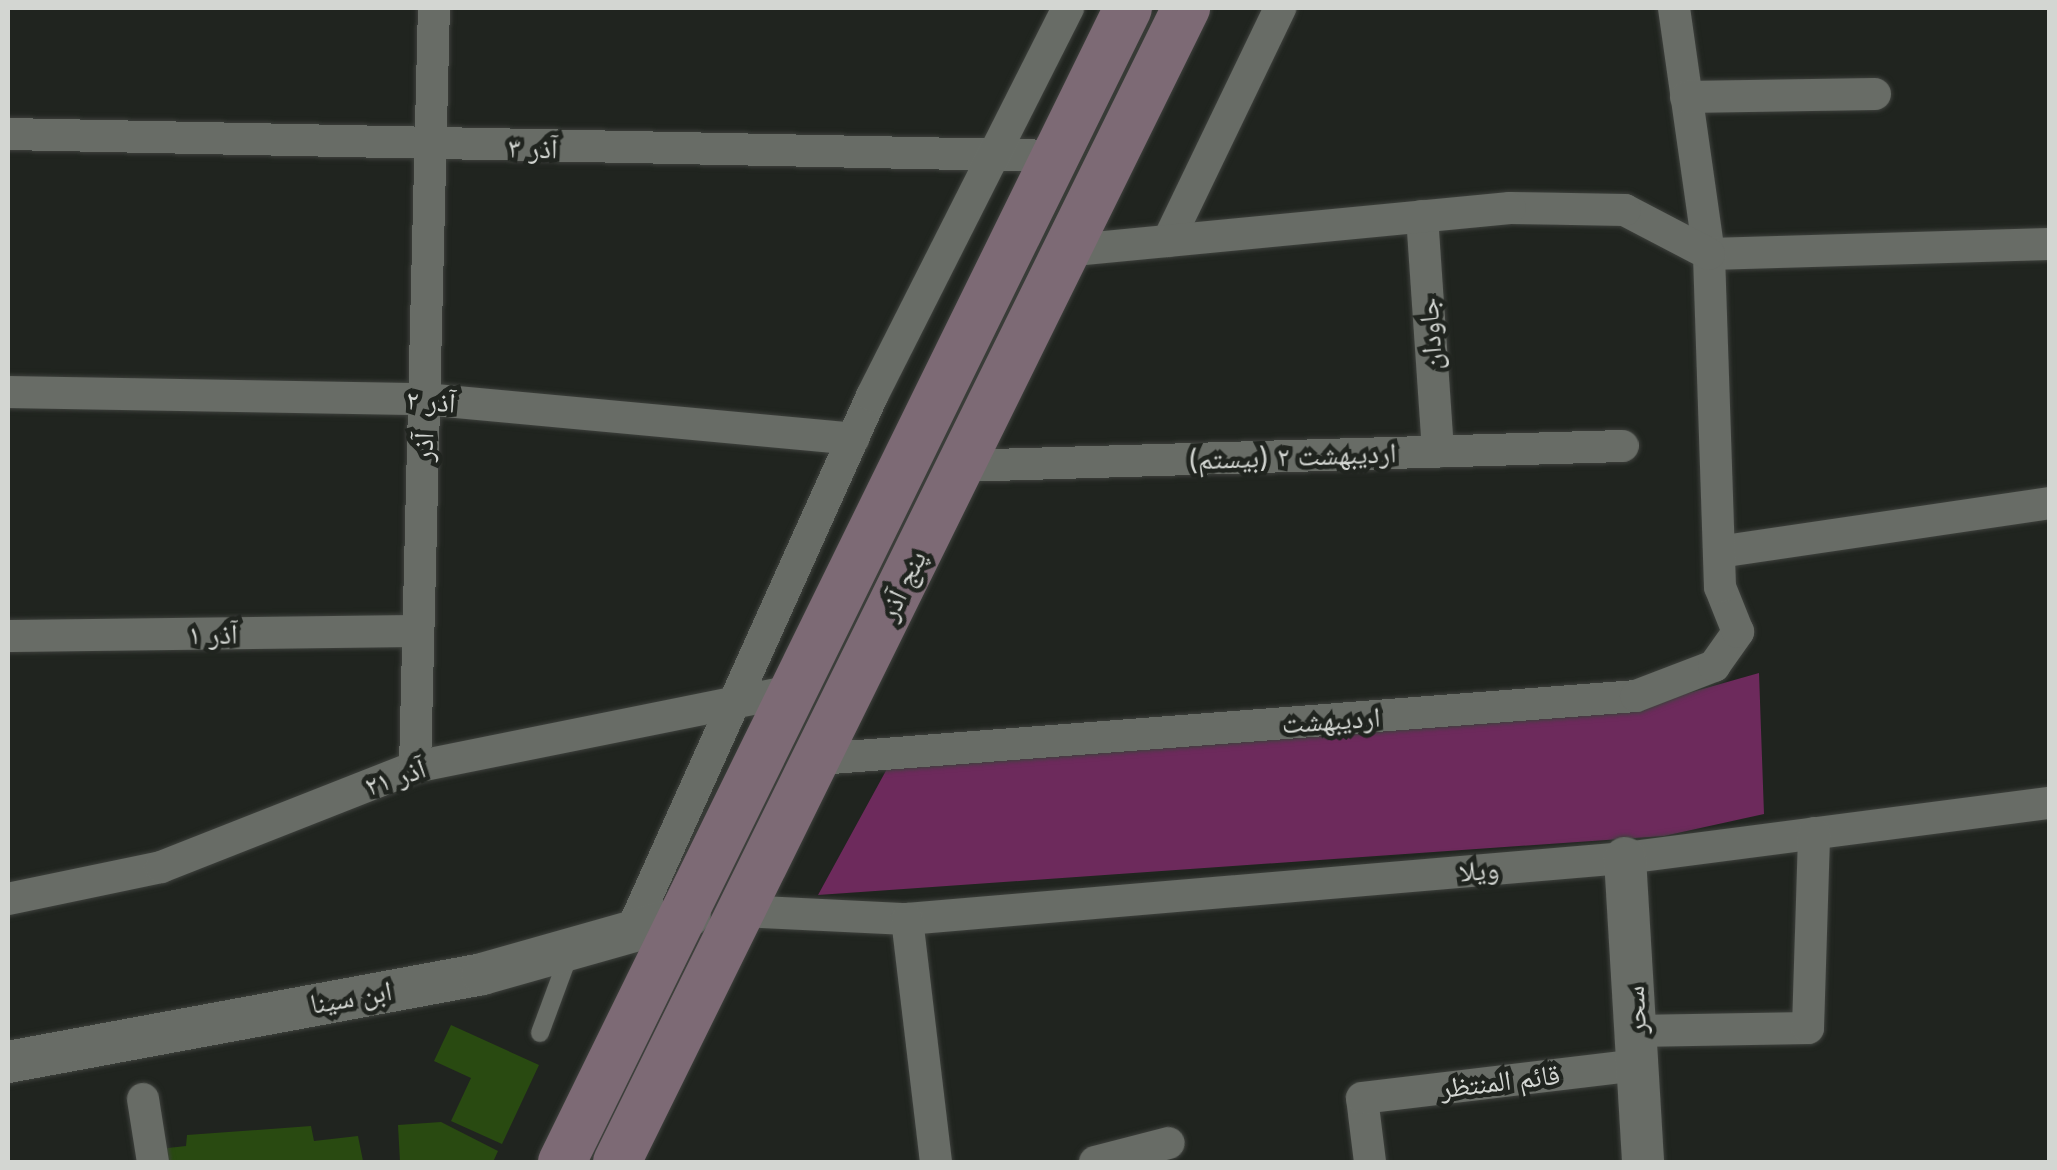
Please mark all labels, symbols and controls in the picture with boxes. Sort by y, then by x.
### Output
street label: آذر ۳ [508,131,558,165]
street label: جاودان [1411,297,1449,371]
street label: آذر ۲ [405,383,457,419]
street label: آذر [406,432,440,462]
street label: اردیبهشت ۲ (بیستم) [1187,436,1397,476]
street label: پنج آذر [871,545,933,625]
street label: آذر ۱ [188,617,238,651]
street label: اردیبهشت [1280,700,1382,740]
street label: آذر ۲۱ [360,751,430,803]
street label: ویلا [1458,852,1500,888]
street label: ابن سینا [308,973,394,1021]
street label: سحر [1617,985,1653,1035]
street label: قائم المنتظر [1438,1057,1562,1105]

